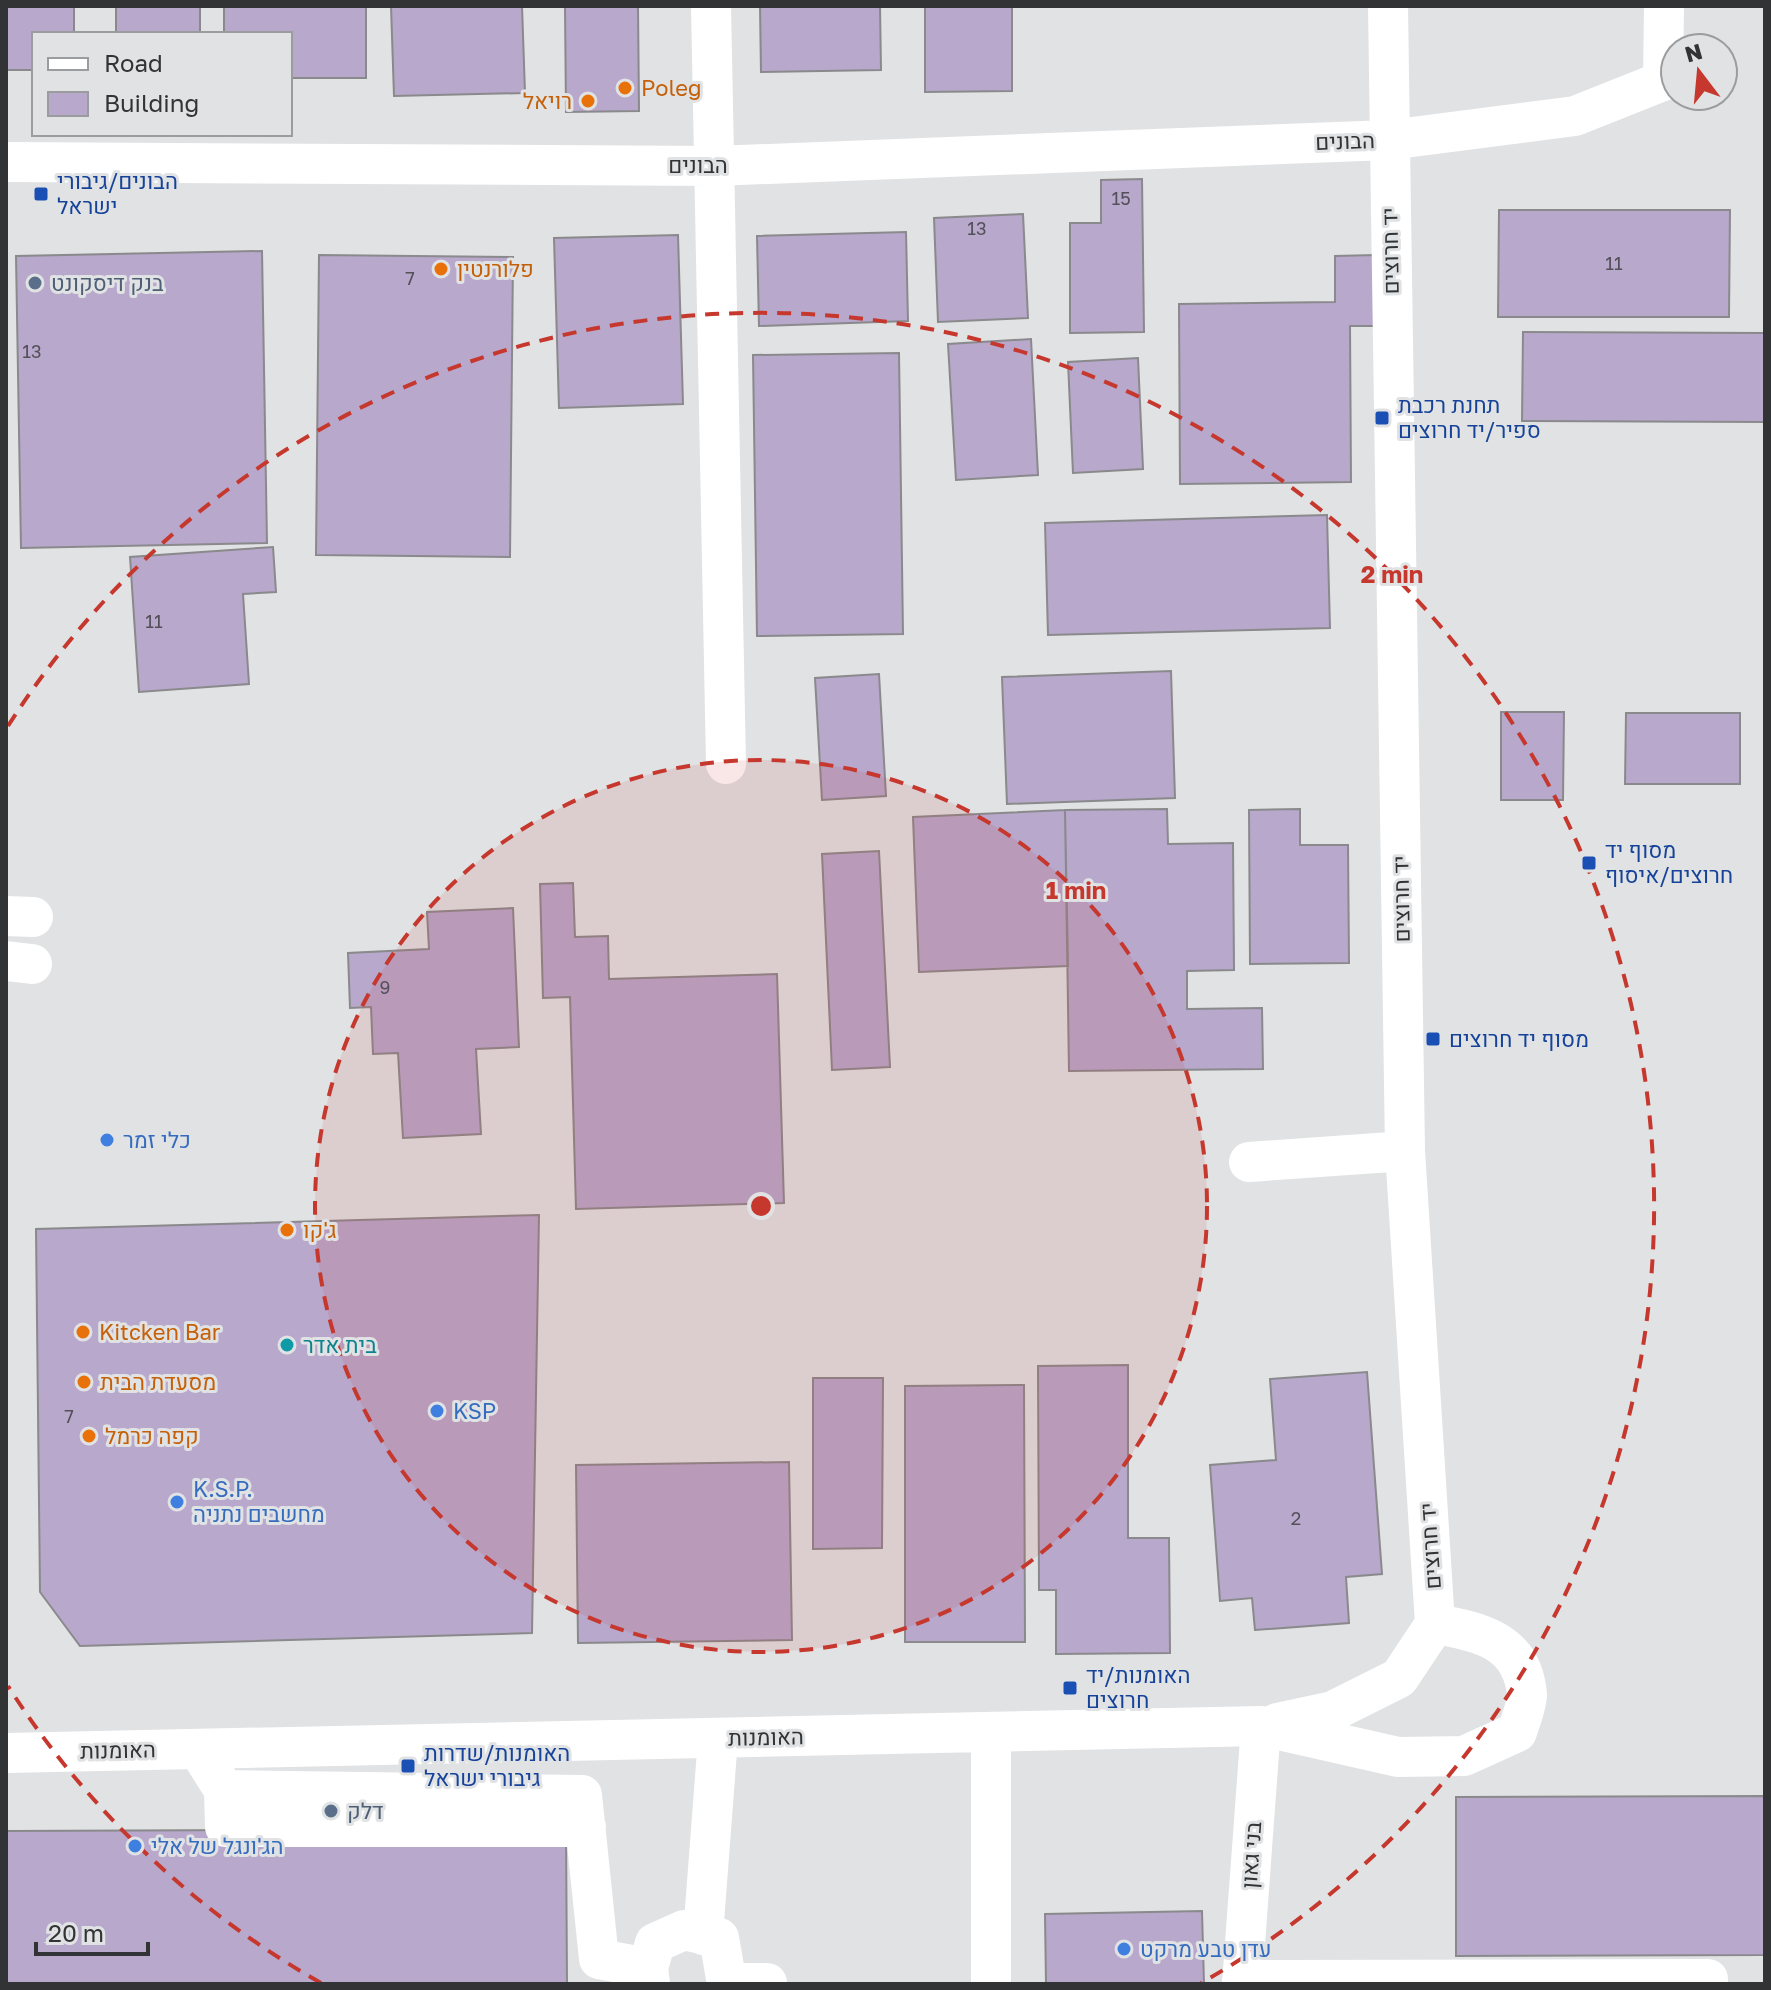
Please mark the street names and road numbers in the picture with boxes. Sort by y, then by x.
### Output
street label: הבונים [1315,126,1375,155]
street label: הבונים [668,151,728,178]
street label: יד חרוצים [1375,207,1404,295]
street label: יד חרוצים [1386,855,1415,943]
street label: יד חרוצים [1413,1502,1446,1590]
street label: האומנות [728,1722,804,1751]
street label: האומנות [80,1735,156,1764]
street label: בני גאון [1235,1820,1266,1889]

